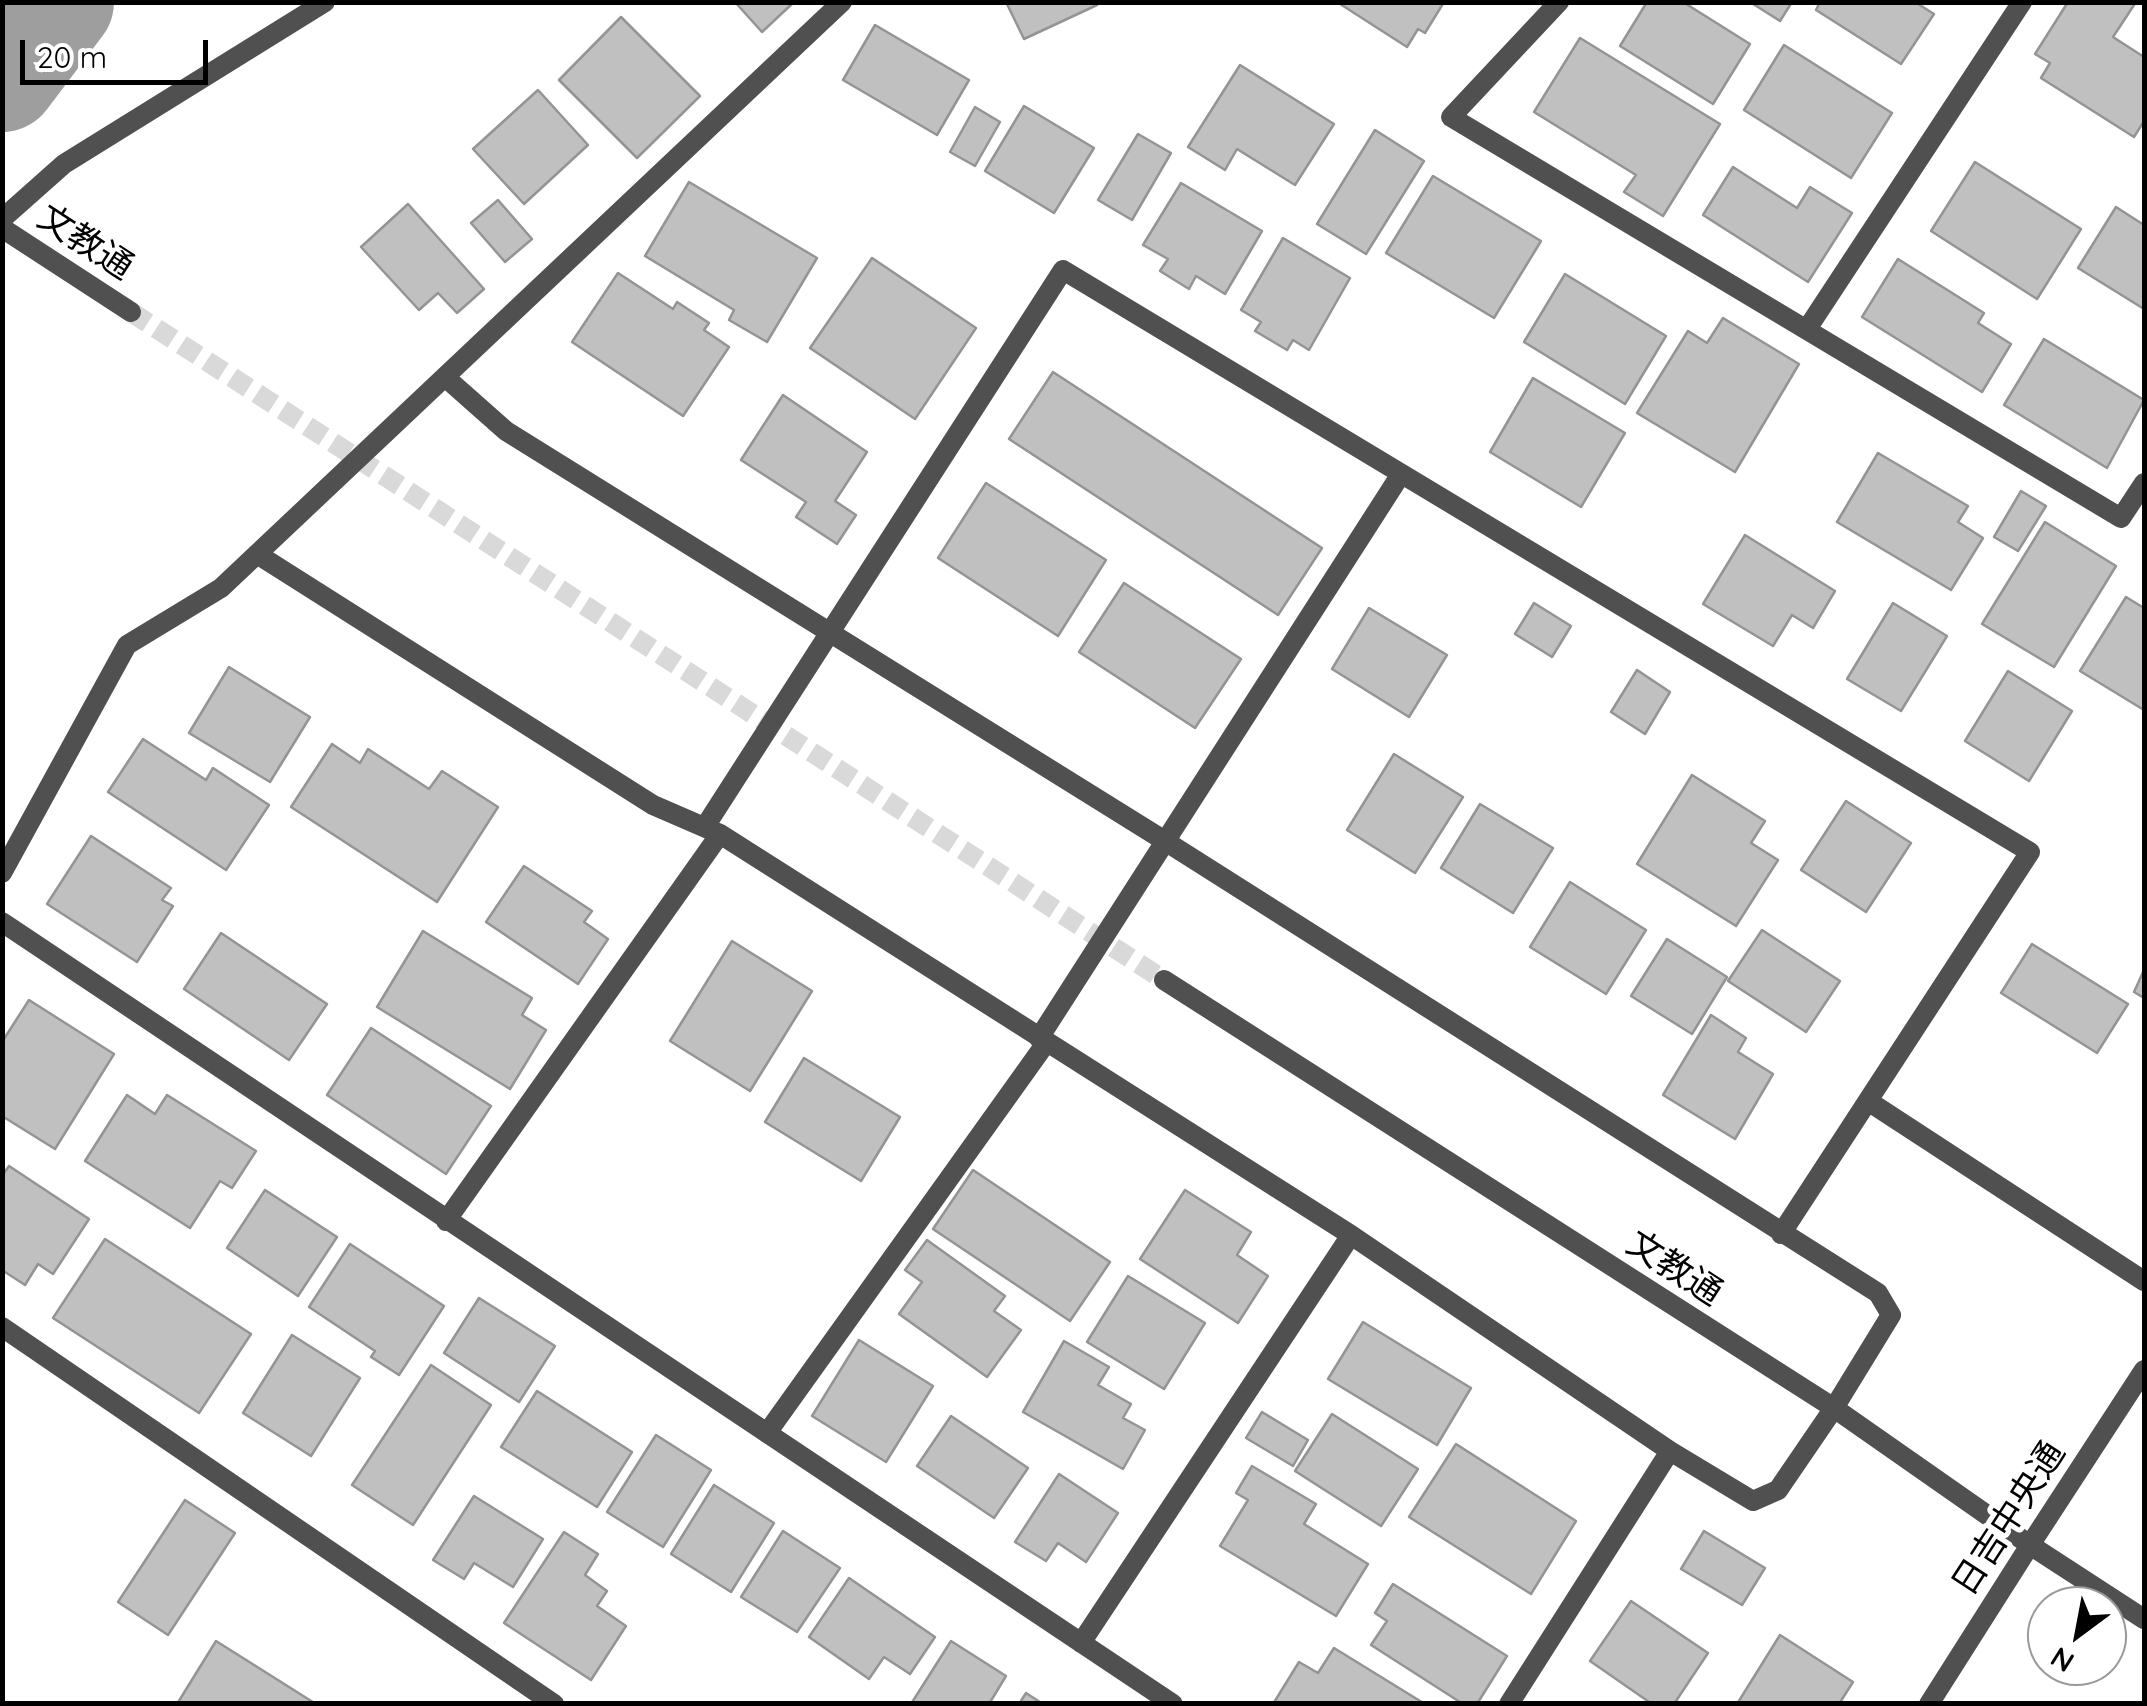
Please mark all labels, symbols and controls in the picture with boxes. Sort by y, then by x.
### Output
scale bar [25,20,212,82]
text: 20 m [37,38,107,76]
street label: 文教通 [30,197,140,289]
street label: 文教通 [1619,1223,1729,1315]
street label: 日吉中央通 [1944,1434,2074,1604]
north arrow [2027,1586,2127,1686]
text: N [2044,1640,2080,1680]

